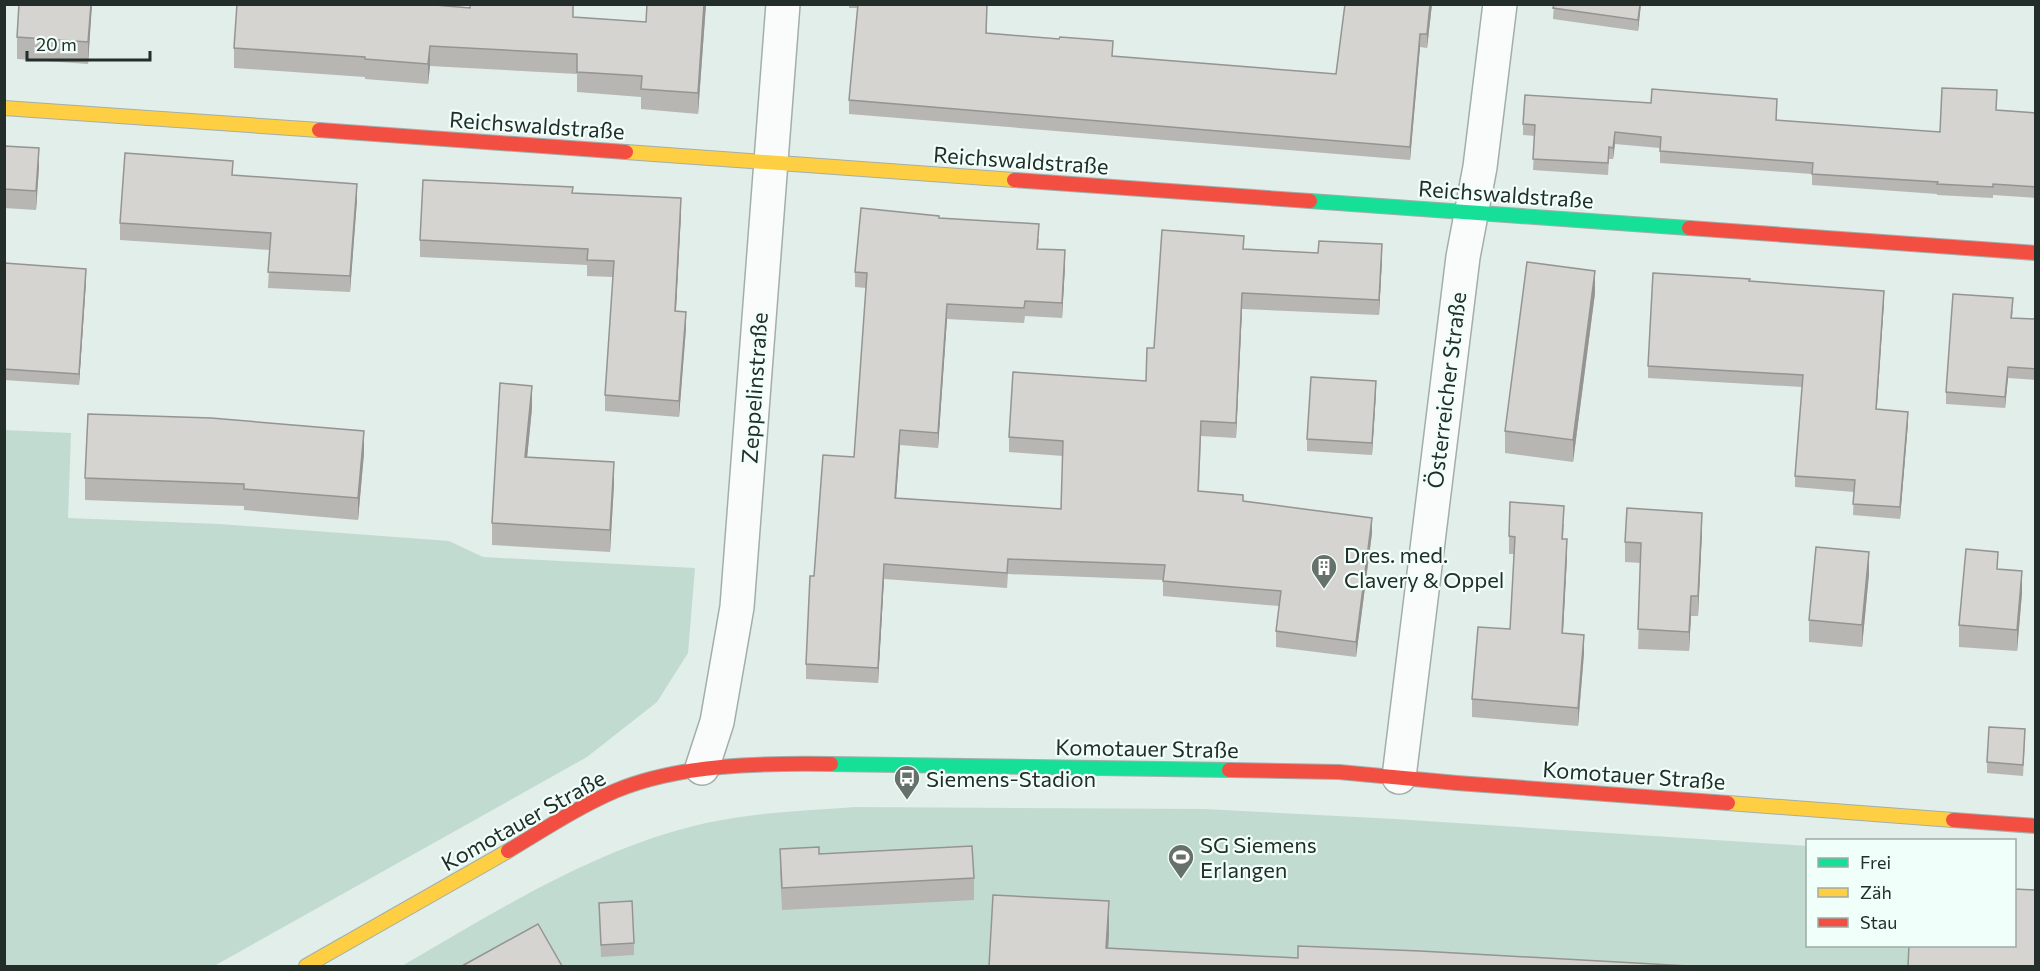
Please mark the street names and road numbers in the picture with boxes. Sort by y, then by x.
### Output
street label: Reichswaldstraße [448,105,626,145]
street label: Reichswaldstraße [932,140,1110,180]
street label: Reichswaldstraße [1417,174,1595,214]
street label: Österreicher Straße [1421,290,1471,490]
street label: Zeppelinstraße [735,311,773,465]
street label: Komotauer Straße [1055,733,1239,763]
street label: Komotauer Straße [1542,755,1726,795]
street label: Komotauer Straße [436,764,610,876]

